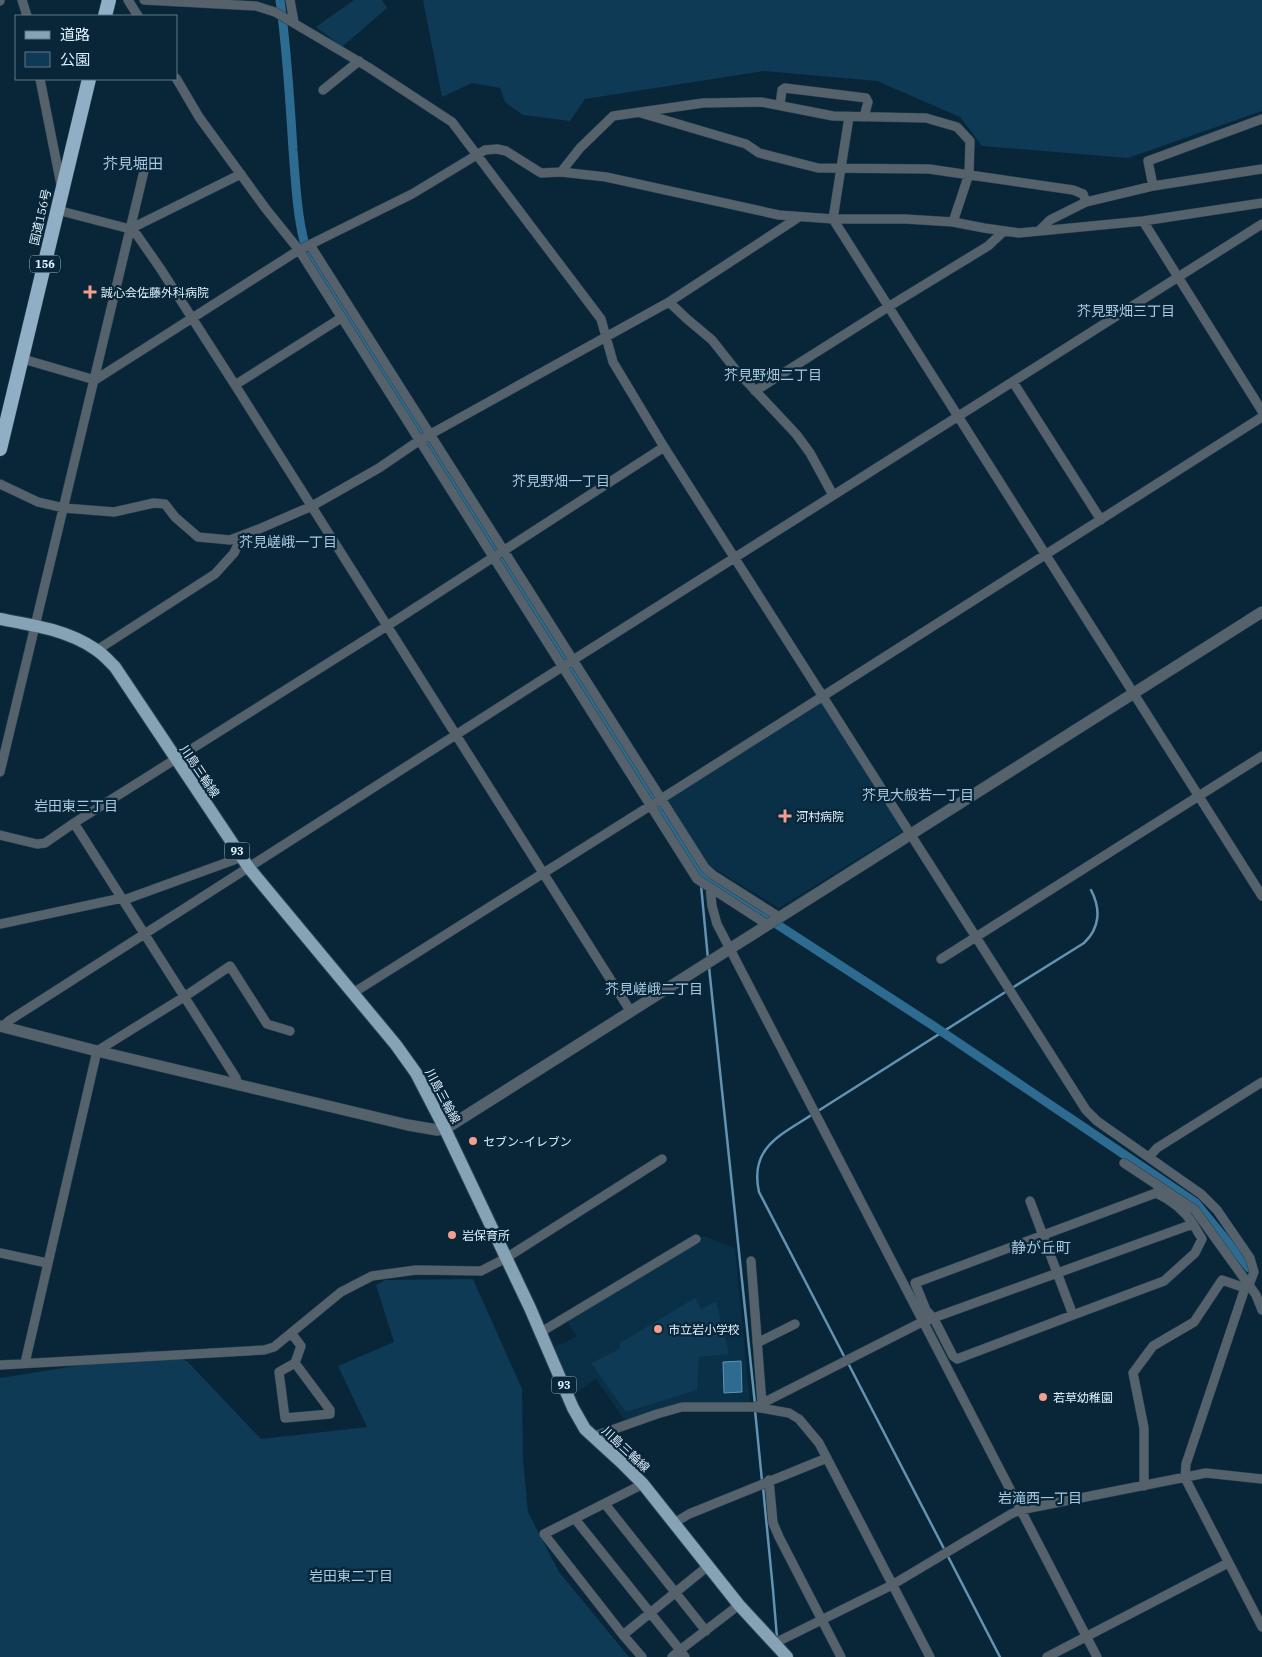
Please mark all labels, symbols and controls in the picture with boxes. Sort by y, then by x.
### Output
legend [15,15,178,80]
text: 道路 [60,25,90,44]
text: 公園 [60,50,90,69]
district label: 芥見堀田 [103,154,163,173]
street label: 国道156号 [26,187,54,247]
road number: 156 [30,255,60,272]
marker: 誠心会佐藤外科病院 [83,285,97,299]
place label: 誠心会佐藤外科病院 [101,285,209,300]
district label: 芥見野畑三丁目 [1077,302,1175,320]
district label: 芥見野畑二丁目 [724,366,822,384]
district label: 芥見野畑一丁目 [512,472,610,490]
district label: 芥見嵯峨一丁目 [239,533,337,551]
street label: 川島三輪線 [177,742,223,800]
district label: 芥見大般若一丁目 [862,786,974,804]
district label: 岩田東三丁目 [34,797,118,815]
marker: 河村病院 [778,809,792,823]
place label: 河村病院 [796,809,844,824]
road number: 93 [224,842,250,859]
district label: 芥見嵯峨二丁目 [605,980,703,998]
street label: 川島三輪線 [422,1066,464,1126]
place label: セブン-イレブン [483,1134,572,1149]
marker: セブン-イレブン [467,1135,479,1147]
place label: 岩保育所 [462,1228,510,1243]
marker: 岩保育所 [446,1229,458,1241]
district label: 静が丘町 [1011,1238,1071,1257]
place label: 市立岩小学校 [668,1322,740,1337]
marker: 市立岩小学校 [652,1323,664,1335]
road number: 93 [552,1376,576,1394]
place label: 若草幼稚園 [1053,1390,1113,1405]
marker: 若草幼稚園 [1037,1391,1049,1403]
street label: 川島三輪線 [599,1423,653,1475]
district label: 岩滝西一丁目 [998,1489,1082,1507]
district label: 岩田東二丁目 [309,1567,393,1585]

